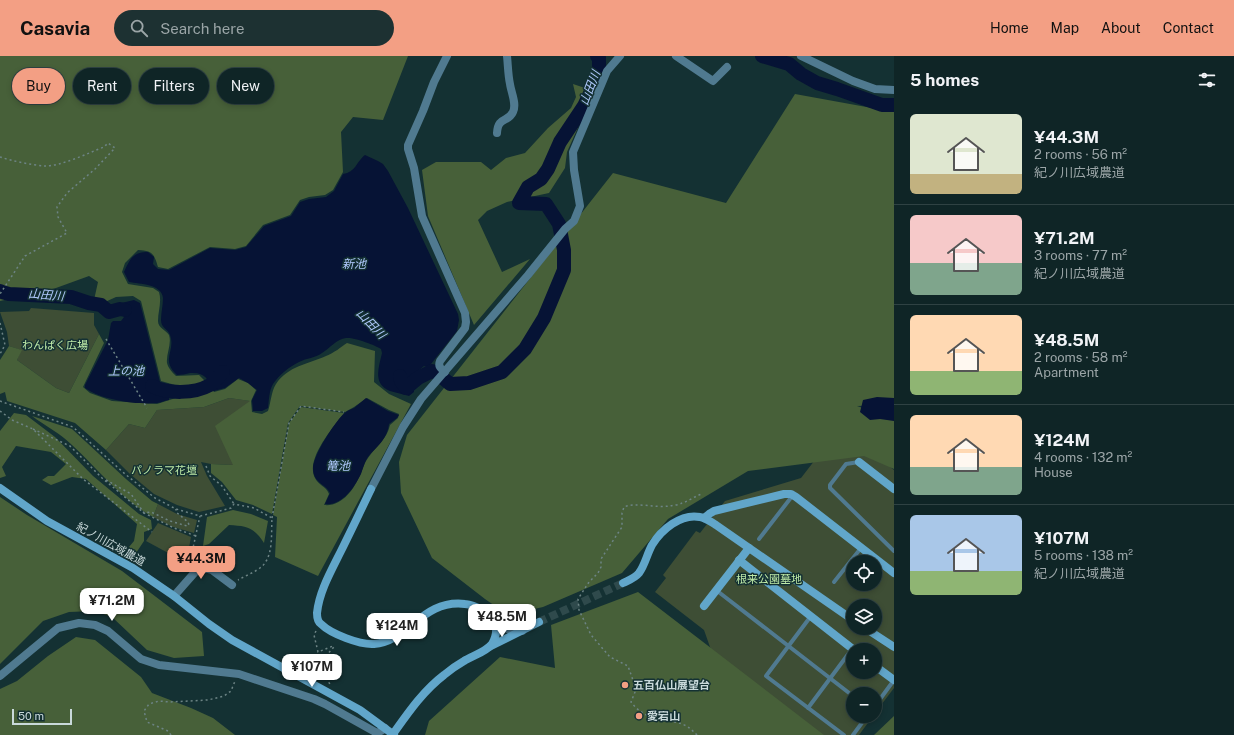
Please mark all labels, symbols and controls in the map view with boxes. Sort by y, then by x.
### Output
search box [114,10,394,46]
text: Casavia [20,17,90,39]
icon: search [128,17,150,39]
text: Search here [160,20,245,37]
text: Home [990,20,1029,36]
text: Map [1051,20,1079,36]
text: About [1101,20,1141,36]
text: Contact [1163,20,1214,36]
water label: 山田川 [577,67,604,107]
chip: Buy [12,68,65,104]
chip: Rent [73,68,131,104]
chip: Filters [139,68,209,104]
chip: New [217,68,274,104]
icon: filters [1196,69,1218,91]
text: 5 homes [910,70,979,90]
text: ¥44.3M [1034,127,1099,147]
icon: home [942,130,990,178]
text: 2 rooms · 56 m² [1034,147,1127,162]
text: 紀ノ川広域農道 [1034,165,1125,180]
text: ¥71.2M [1034,228,1095,248]
icon: home [942,231,990,279]
text: 3 rooms · 77 m² [1034,248,1127,263]
water label: 新池 [342,257,367,271]
text: 紀ノ川広域農道 [1034,266,1125,281]
water label: 山田川 [27,286,67,304]
water label: 山田川 [353,306,390,343]
text: ¥48.5M [1034,330,1099,350]
icon: home [942,331,990,379]
park label: わんぱく広場 [22,339,88,351]
text: 2 rooms · 58 m² [1034,350,1127,365]
water label: 上の池 [108,364,145,378]
text: Apartment [1034,365,1099,380]
text: ¥124M [1034,430,1090,450]
icon: home [942,431,990,479]
text: 4 rooms · 132 m² [1034,450,1132,465]
water label: 篭池 [326,459,351,473]
park label: パノラマ花壇 [131,464,197,476]
text: House [1034,465,1073,480]
street label: 紀ノ川広域農道 [74,520,148,568]
text: ¥107M [1034,528,1089,548]
icon: home [942,531,990,579]
pin: ¥44.3M [168,546,234,580]
text: 5 rooms · 138 m² [1034,548,1133,563]
text: ¥44.3M [176,551,226,566]
map controls [846,555,882,723]
button: locate [846,555,882,591]
text: 紀ノ川広域農道 [1034,566,1125,581]
park label: 根来公園墓地 [736,573,802,585]
pin: ¥71.2M [79,588,145,622]
text: ¥71.2M [89,593,135,608]
button: layers [846,599,882,635]
pin: ¥48.5M [469,604,535,638]
text: ¥48.5M [477,609,527,624]
pin: ¥124M [369,613,425,647]
text: ¥124M [376,618,418,633]
button: + [846,643,882,679]
pin: ¥107M [284,654,340,688]
text: ¥107M [291,659,333,674]
place label: 五百仏山展望台 [633,679,710,691]
marker: 五百仏山展望台 [620,680,630,690]
button: − [846,687,882,723]
scale bar [12,707,72,726]
text: 50 m [18,710,44,722]
place label: 愛宕山 [647,710,680,722]
marker: 愛宕山 [634,711,644,721]

